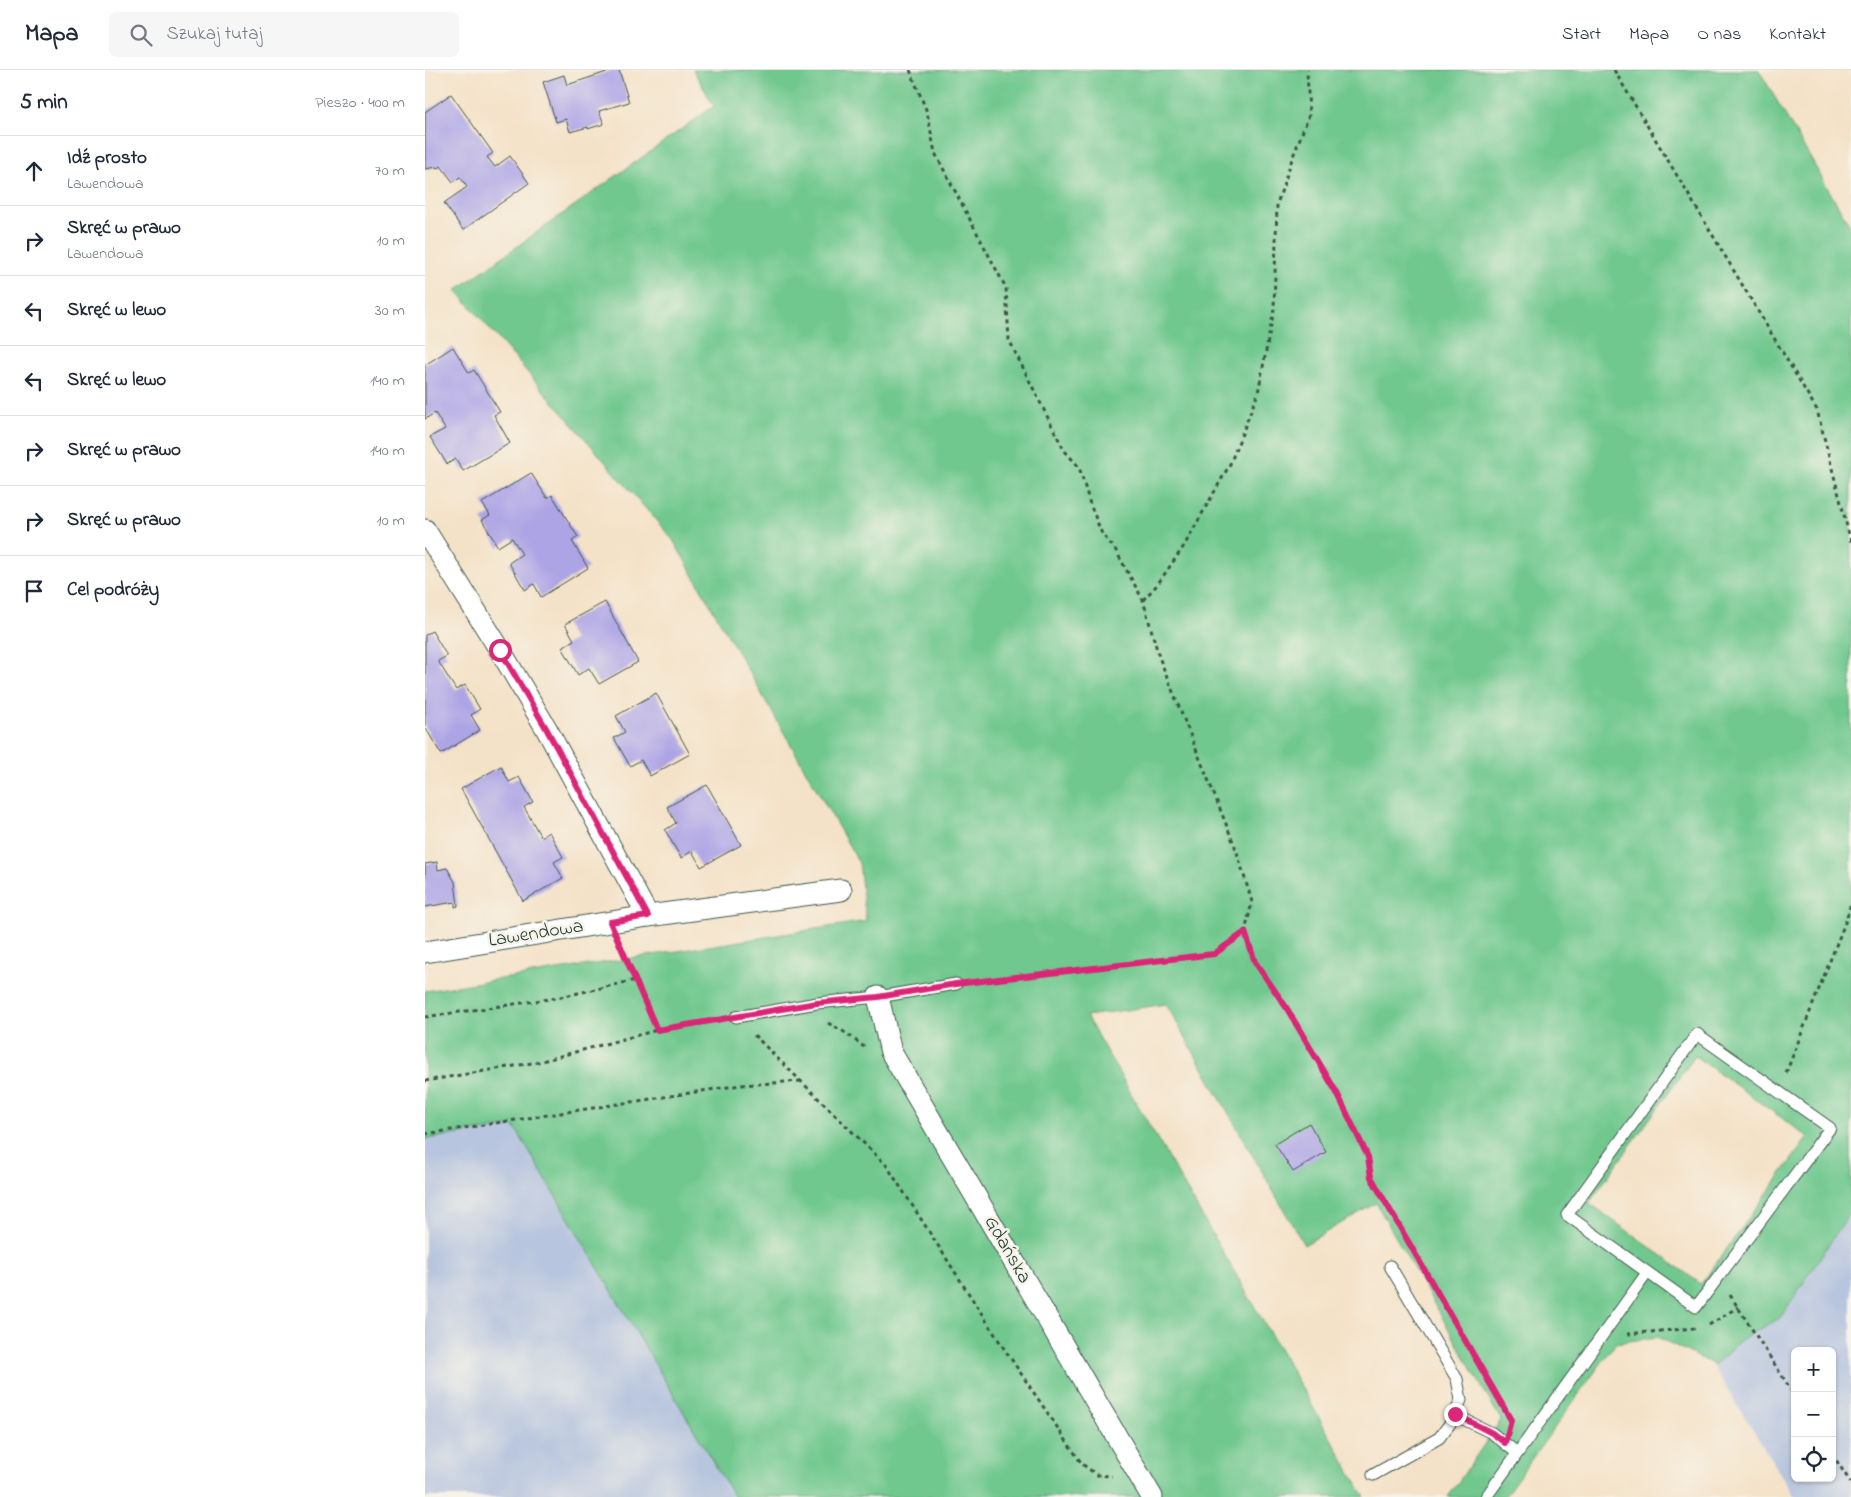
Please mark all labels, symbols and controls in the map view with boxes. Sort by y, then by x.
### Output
search box [109,12,459,57]
text: Mapa [25,17,79,52]
icon: search [127,21,155,49]
text: Szukaj tutaj [167,21,262,48]
text: Start [1562,22,1601,48]
text: Mapa [1629,22,1669,48]
text: O nas [1697,22,1741,48]
text: Kontakt [1769,22,1826,48]
text: 5 min [20,88,68,118]
text: Pieszo · 400 m [315,91,405,115]
text: Idź prosto [67,145,147,172]
icon: ahead [20,157,48,185]
text: 70 m [375,159,405,183]
text: Lawendowa [67,172,144,196]
text: Skręć w prawo [67,215,181,242]
icon: right [20,227,48,255]
text: 10 m [377,229,405,253]
text: Lawendowa [67,242,144,266]
icon: left [20,297,48,325]
text: Skręć w lewo [67,297,166,324]
text: 30 m [375,299,405,323]
icon: left [20,367,48,395]
text: Skręć w lewo [67,367,166,394]
text: 140 m [370,369,405,393]
icon: right [20,437,48,465]
text: Skręć w prawo [67,437,181,464]
text: 140 m [370,439,405,463]
icon: right [20,507,48,535]
text: Skręć w prawo [67,507,181,534]
text: 10 m [377,509,405,533]
icon: arrive [20,577,48,605]
text: Cel podróży [67,577,159,604]
route start [489,639,512,662]
street label: Lawendowa [486,912,586,956]
street label: Gdańska [976,1211,1038,1289]
map controls [1791,1347,1836,1482]
button: + [1791,1347,1836,1392]
button: − [1791,1392,1836,1437]
route end [1444,1403,1467,1426]
button: locate [1791,1437,1836,1482]

